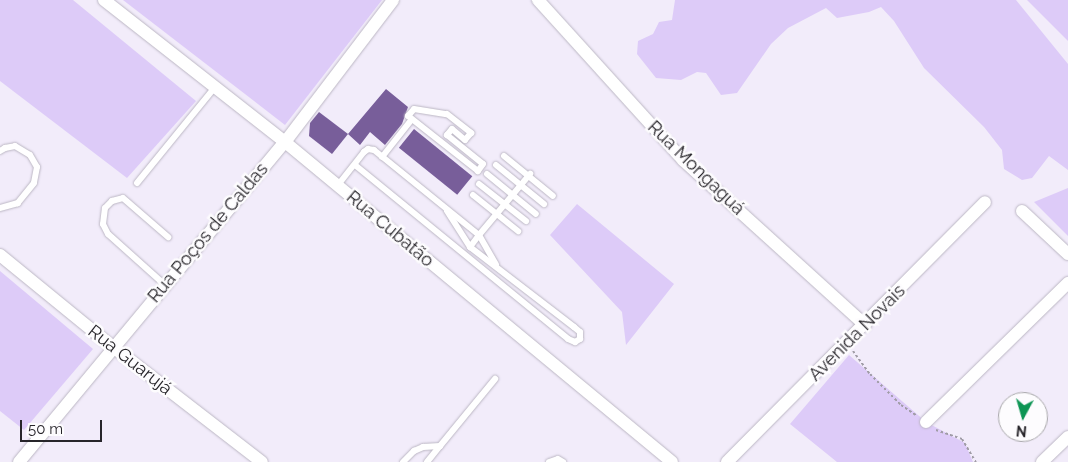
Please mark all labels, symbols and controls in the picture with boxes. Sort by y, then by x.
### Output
street label: Rua Mongaguá [643,116,749,220]
street label: Rua Poços de Caldas [143,159,273,307]
street label: Rua Cubatão [342,186,438,272]
street label: Avenida Novais [804,280,910,386]
street label: Rua Guarujá [84,320,176,400]
north arrow [998,392,1048,442]
scale bar [22,410,105,442]
text: 50 m [28,420,63,438]
text: N [1015,422,1028,439]

